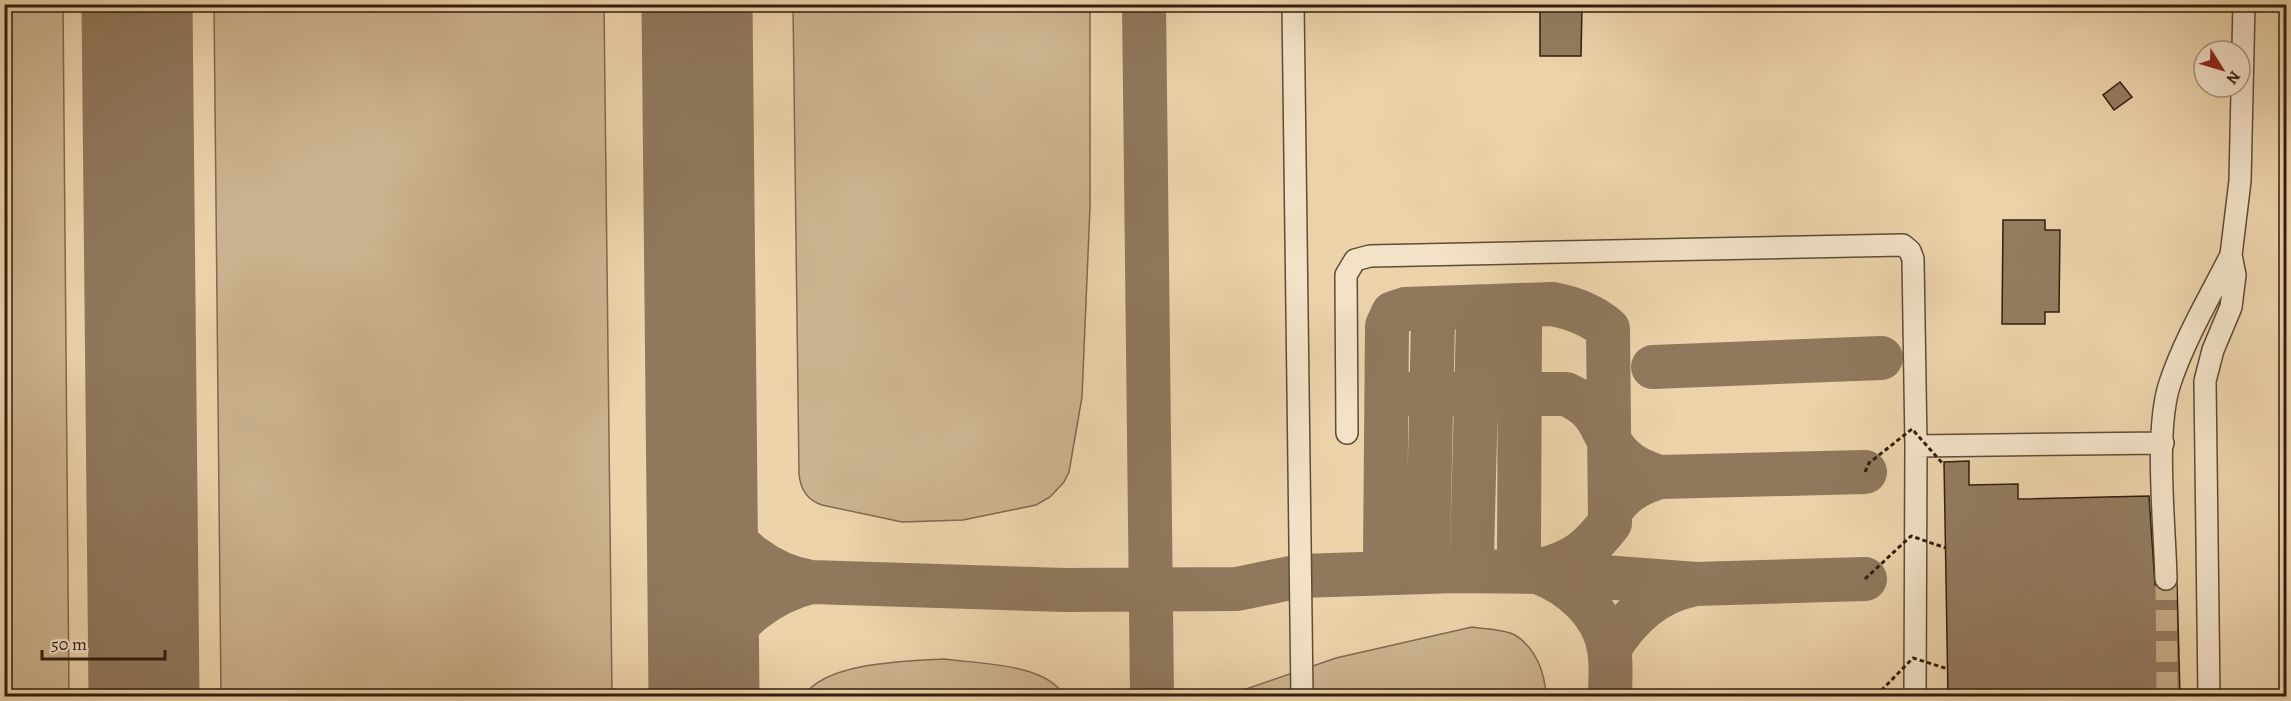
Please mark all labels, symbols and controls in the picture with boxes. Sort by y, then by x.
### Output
north arrow [2192,39,2252,99]
text: N [2221,66,2245,89]
scale bar [42,623,165,661]
text: 50 m [51,632,87,656]

